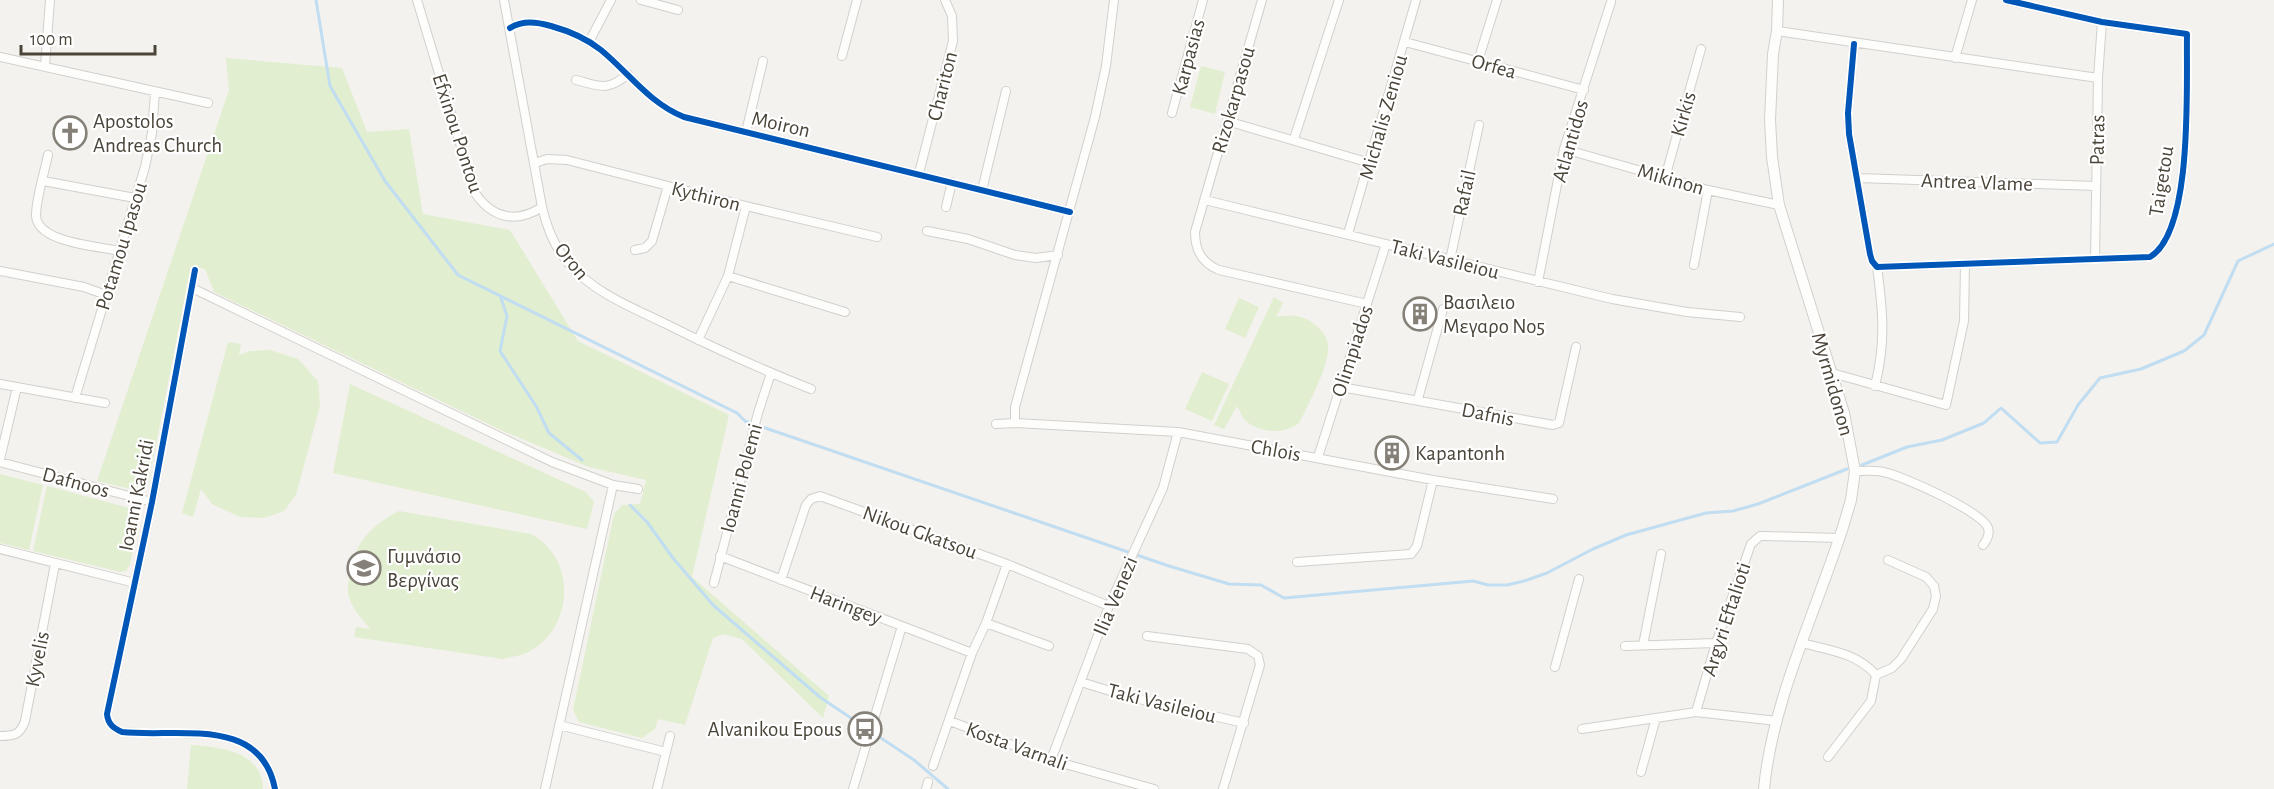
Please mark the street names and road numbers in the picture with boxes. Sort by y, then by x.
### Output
street label: Karpasias [1168,17,1209,98]
street label: Rizokarpasou [1208,44,1259,156]
street label: Chariton [924,49,961,123]
street label: Orfea [1469,50,1519,83]
street label: Michalis Zeniou [1356,52,1411,182]
street label: Efxinou Pontou [428,71,487,196]
street label: Kirkis [1667,89,1700,139]
street label: Atlantidos [1549,98,1592,185]
street label: Moiron [750,108,812,141]
street label: Patras [2087,114,2108,166]
street label: Taigetou [2146,144,2177,218]
street label: Mikinon [1635,160,1706,199]
street label: Rafail [1449,168,1480,218]
street label: Antrea Vlame [1921,170,2033,195]
street label: Kythiron [669,178,743,215]
street label: Potamou Ipasou [92,179,151,313]
street label: Taki Vasileiou [1389,236,1502,283]
street label: Oron [550,239,593,284]
street label: Olimpiados [1328,303,1377,399]
street label: Myrmidonon [1808,330,1857,438]
street label: Dafnis [1460,399,1516,430]
street label: Ioanni Polemi [717,421,766,535]
street label: Chlois [1249,436,1302,465]
street label: Ioanni Kakridi [115,437,158,553]
street label: Dafnoos [40,463,112,502]
street label: Nikou Gkatsou [860,502,980,563]
street label: Ilia Venezi [1089,553,1142,639]
street label: Argyri Eftalioti [1698,560,1755,679]
street label: Haringey [807,582,885,629]
street label: Kyvelis [22,630,53,689]
street label: Taki Vasileiou [1106,680,1219,727]
street label: Kosta Varnali [963,718,1071,775]

